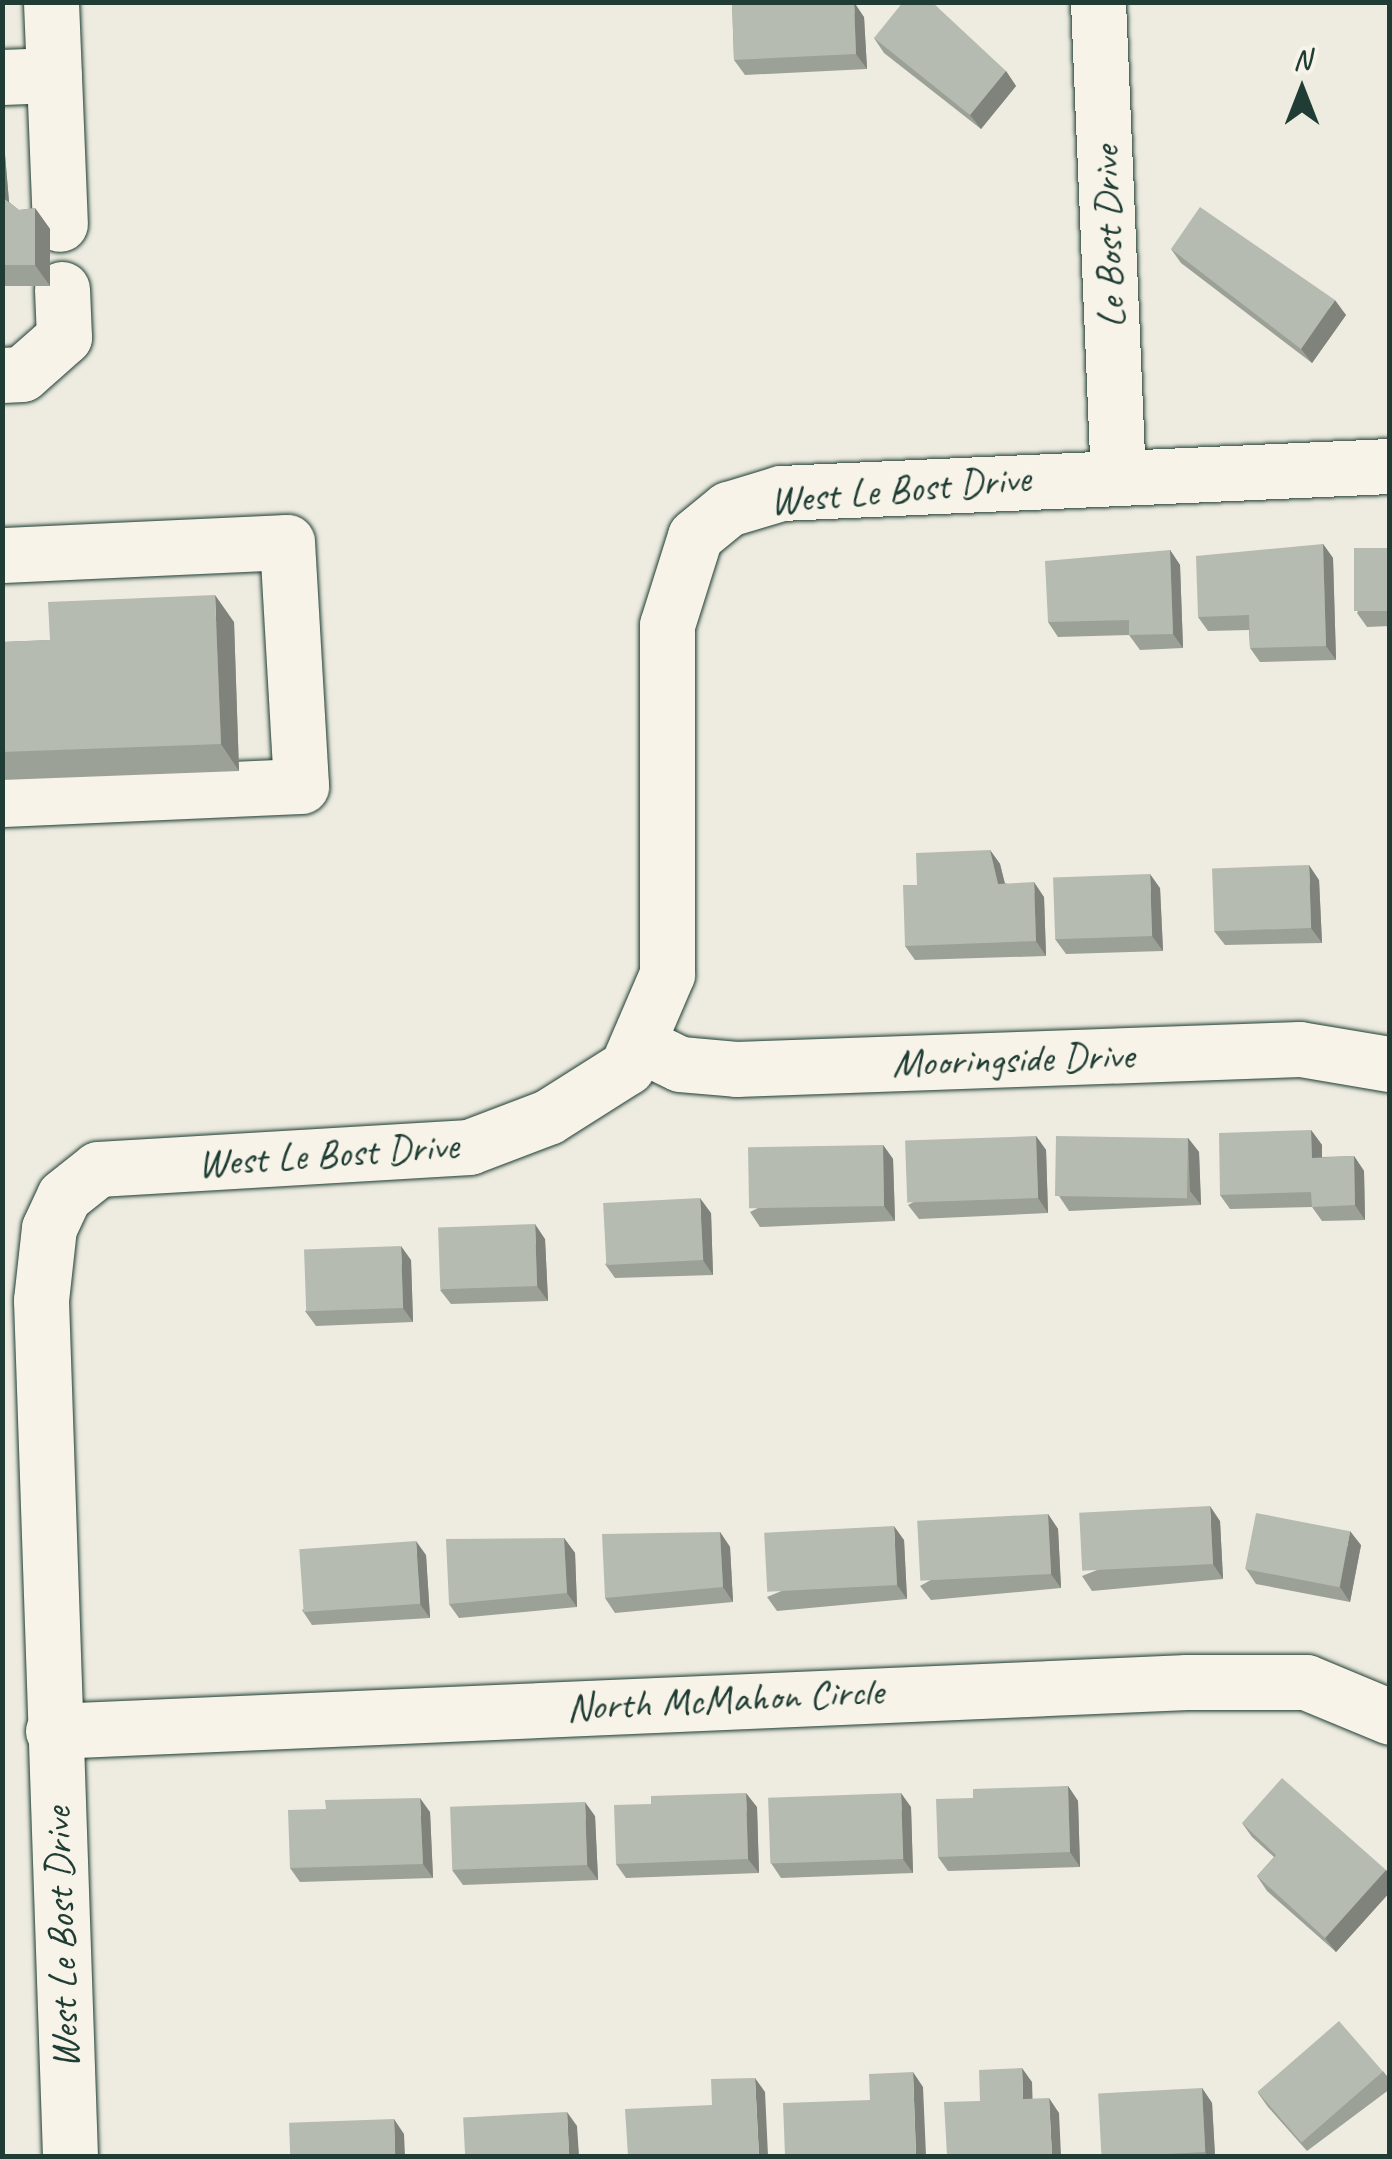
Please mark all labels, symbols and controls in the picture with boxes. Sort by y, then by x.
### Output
north arrow [1252,40,1352,140]
text: N [1293,42,1311,77]
street label: Le Bost Drive [1081,145,1135,329]
street label: West Le Bost Drive [768,454,1032,524]
street label: Mooringside Drive [891,1031,1135,1087]
street label: West Le Bost Drive [196,1121,460,1187]
street label: North McMahon Circle [565,1667,885,1731]
street label: West Le Bost Drive [32,1806,90,2070]

